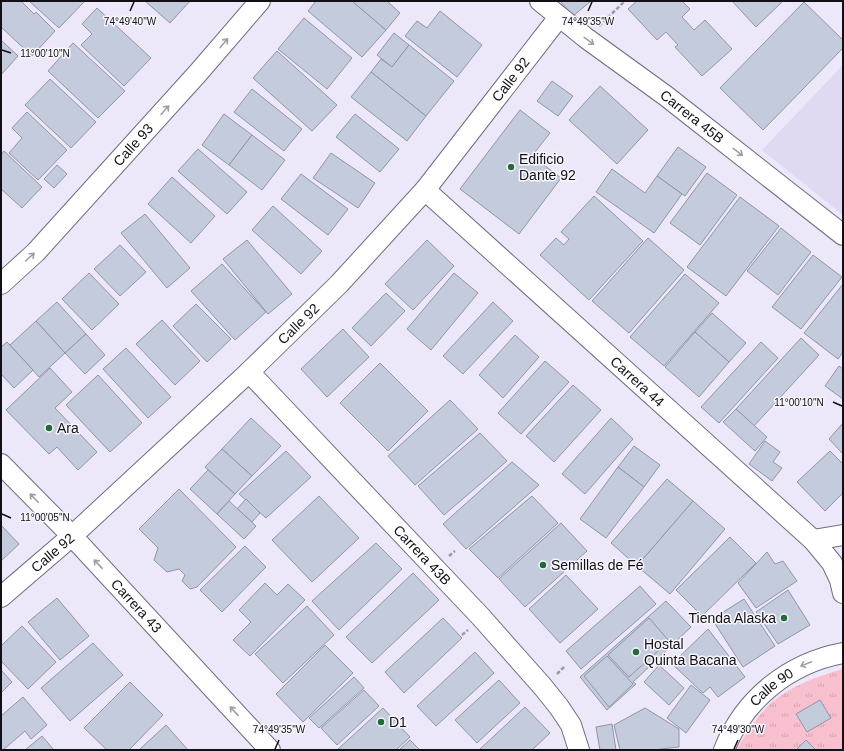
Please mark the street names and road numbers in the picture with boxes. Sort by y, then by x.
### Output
street label: Calle 92 [489,54,533,105]
street label: Carrera 45B [657,87,727,146]
street label: Calle 93 [110,120,156,169]
street label: Calle 92 [274,300,323,347]
street label: Carrera 44 [607,353,668,410]
street label: Carrera 43B [390,522,454,588]
street label: Calle 92 [28,530,77,576]
street label: Carrera 43 [108,576,165,636]
street label: Calle 90 [746,665,796,709]

